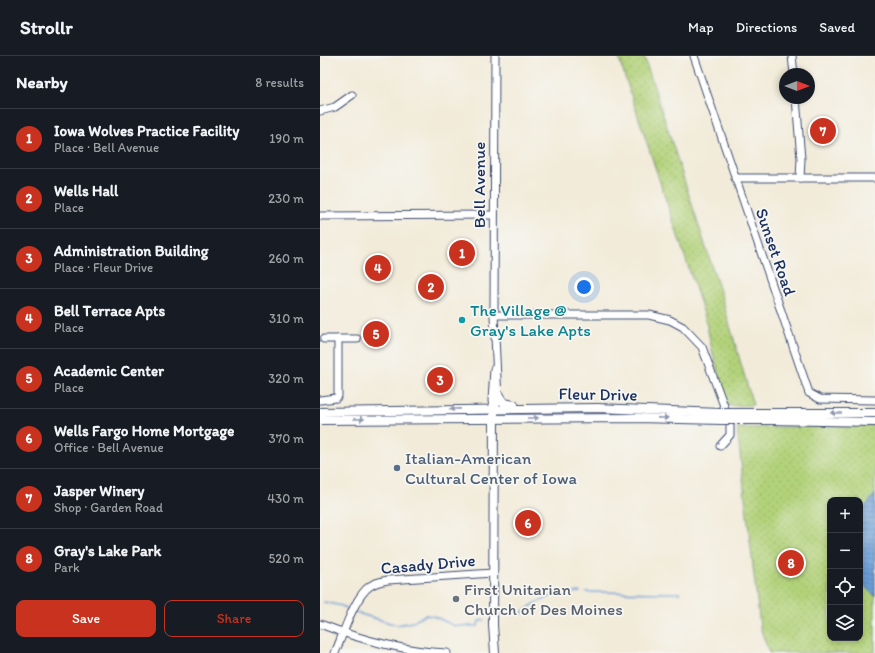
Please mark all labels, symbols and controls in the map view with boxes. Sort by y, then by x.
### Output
text: Strollr [20,16,73,39]
text: Map [688,19,714,36]
text: Directions [736,19,797,36]
text: Saved [819,19,855,36]
north arrow [779,68,815,104]
text: Nearby [16,72,68,92]
text: 8 results [255,75,304,90]
pin: 7 [810,116,836,146]
text: Iowa Wolves Practice Facility [54,122,239,140]
text: 1 [26,131,32,146]
text: 190 m [269,131,304,146]
text: Place · Bell Avenue [54,140,159,155]
street label: Bell Avenue [469,142,489,228]
text: Wells Hall [54,182,118,200]
text: 2 [26,191,32,206]
text: 230 m [268,191,304,206]
text: Place [54,200,84,215]
street label: Sunset Road [752,205,801,299]
pin: 1 [449,238,475,268]
text: Administration Building [54,242,209,260]
text: 3 [25,251,33,266]
text: 260 m [268,251,304,266]
pin: 4 [365,253,391,283]
text: Place · Fleur Drive [54,260,153,275]
pin: 2 [418,272,444,302]
your location [574,277,594,297]
place label: The Village @ Gray's Lake Apts [470,300,591,340]
text: Bell Terrace Apts [54,302,165,320]
text: 4 [25,311,33,326]
text: 310 m [269,311,304,326]
marker: The Village @ Gray's Lake Apts [457,315,467,325]
pin: 5 [363,319,389,349]
text: Place [54,320,84,335]
text: Academic Center [54,362,164,380]
pin: 3 [427,365,453,395]
text: 5 [26,371,32,386]
text: 320 m [268,371,304,386]
text: Place [54,380,84,395]
street label: Fleur Drive [558,383,638,405]
one-way arrow [448,406,461,412]
one-way arrow [829,410,842,416]
one-way arrow [527,415,540,421]
one-way arrow [657,415,669,422]
one-way arrow [353,416,366,422]
text: Wells Fargo Home Mortgage [54,422,234,440]
text: 6 [26,431,32,446]
text: 370 m [269,431,304,446]
text: Office · Bell Avenue [54,440,164,455]
place label: Italian-American Cultural Center of Iowa [405,448,577,488]
marker: Italian-American Cultural Center of Iowa [392,463,402,473]
text: Jasper Winery [54,482,144,500]
text: 7 [26,491,32,506]
text: 430 m [267,491,304,506]
map controls [827,497,863,641]
button: + [827,497,863,533]
text: Shop · Garden Road [54,500,163,515]
pin: 6 [515,508,541,538]
button: − [827,533,863,569]
text: Gray's Lake Park [54,542,161,560]
pin: 8 [778,548,804,578]
street label: Casady Drive [380,550,476,578]
text: 8 [25,551,33,566]
text: 520 m [268,551,304,566]
text: Park [54,560,80,575]
button: locate [827,569,863,605]
place label: First Unitarian Church of Des Moines [464,579,623,619]
marker: First Unitarian Church of Des Moines [451,594,461,604]
button: Save [16,600,156,637]
button: Share [164,600,304,637]
button: layers [827,605,863,641]

